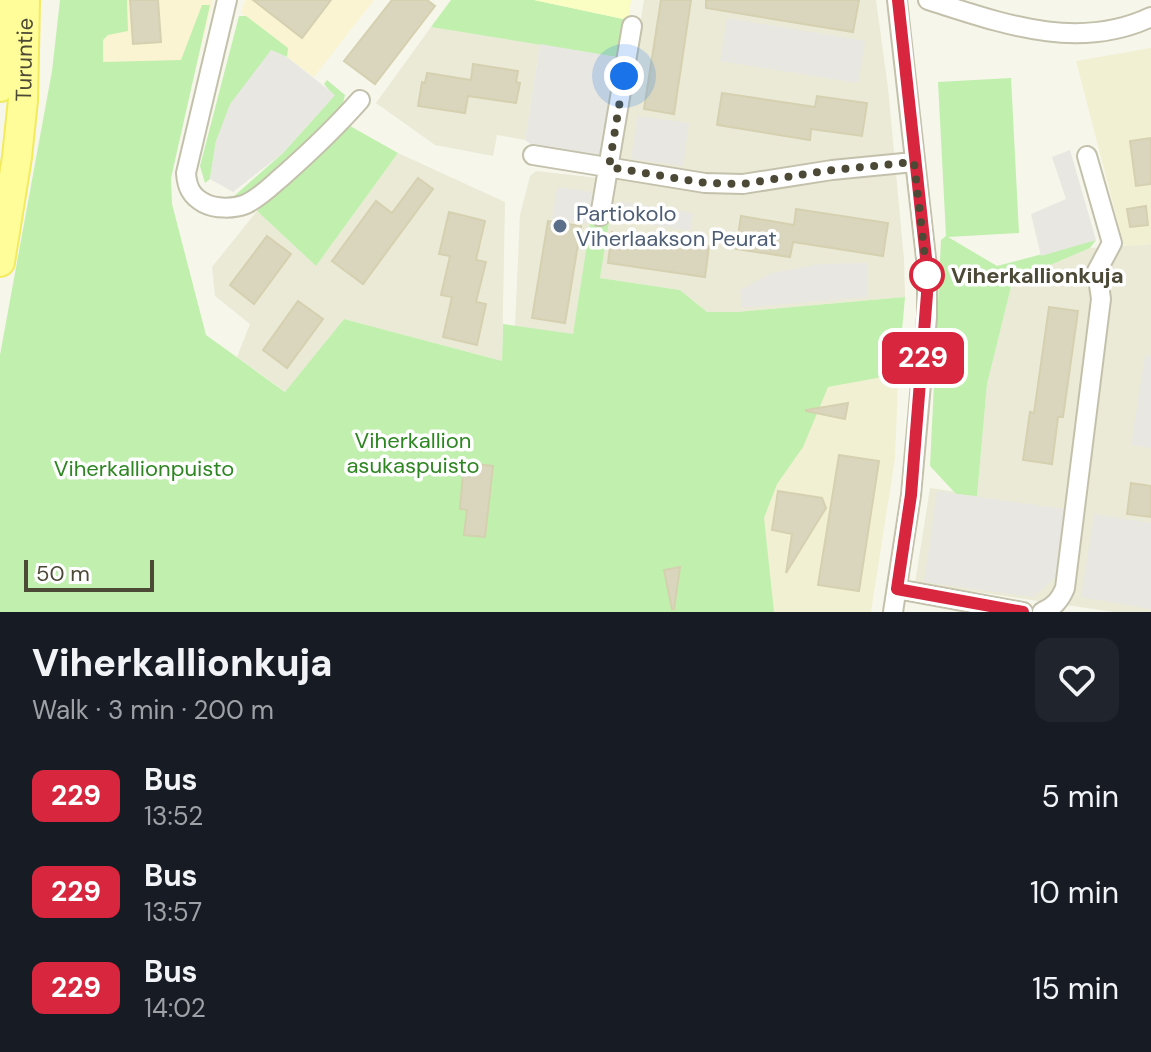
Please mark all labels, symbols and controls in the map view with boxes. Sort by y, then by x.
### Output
street label: Turuntie [9,18,40,102]
your location [604,56,644,96]
place label: Partiokolo Viherlaakson Peurat [576,199,777,253]
marker: Partiokolo Viherlaakson Peurat [551,217,569,235]
marker: Viherkallionkuja [910,258,944,292]
place label: Viherkallionkuja [951,261,1124,290]
line badge: 229 [877,332,969,384]
text: 229 [898,339,948,376]
park label: Viherkallion asukaspuisto [346,426,480,480]
park label: Viherkallionpuisto [54,454,234,483]
scale bar [24,556,154,592]
text: 50 m [36,559,90,588]
text: Viherkallionkuja [32,638,332,688]
button: heart [1035,638,1119,722]
text: Walk · 3 min · 200 m [32,693,274,727]
text: Bus [144,760,198,799]
text: 229 [51,777,101,814]
text: 5 min [1042,777,1119,816]
text: 13:52 [144,799,203,833]
text: Bus [144,856,198,895]
text: 229 [51,873,101,910]
text: 10 min [1030,873,1119,912]
text: 13:57 [144,895,202,929]
text: Bus [144,952,198,991]
text: 229 [51,969,101,1006]
text: 15 min [1032,969,1119,1008]
text: 14:02 [144,991,206,1025]

